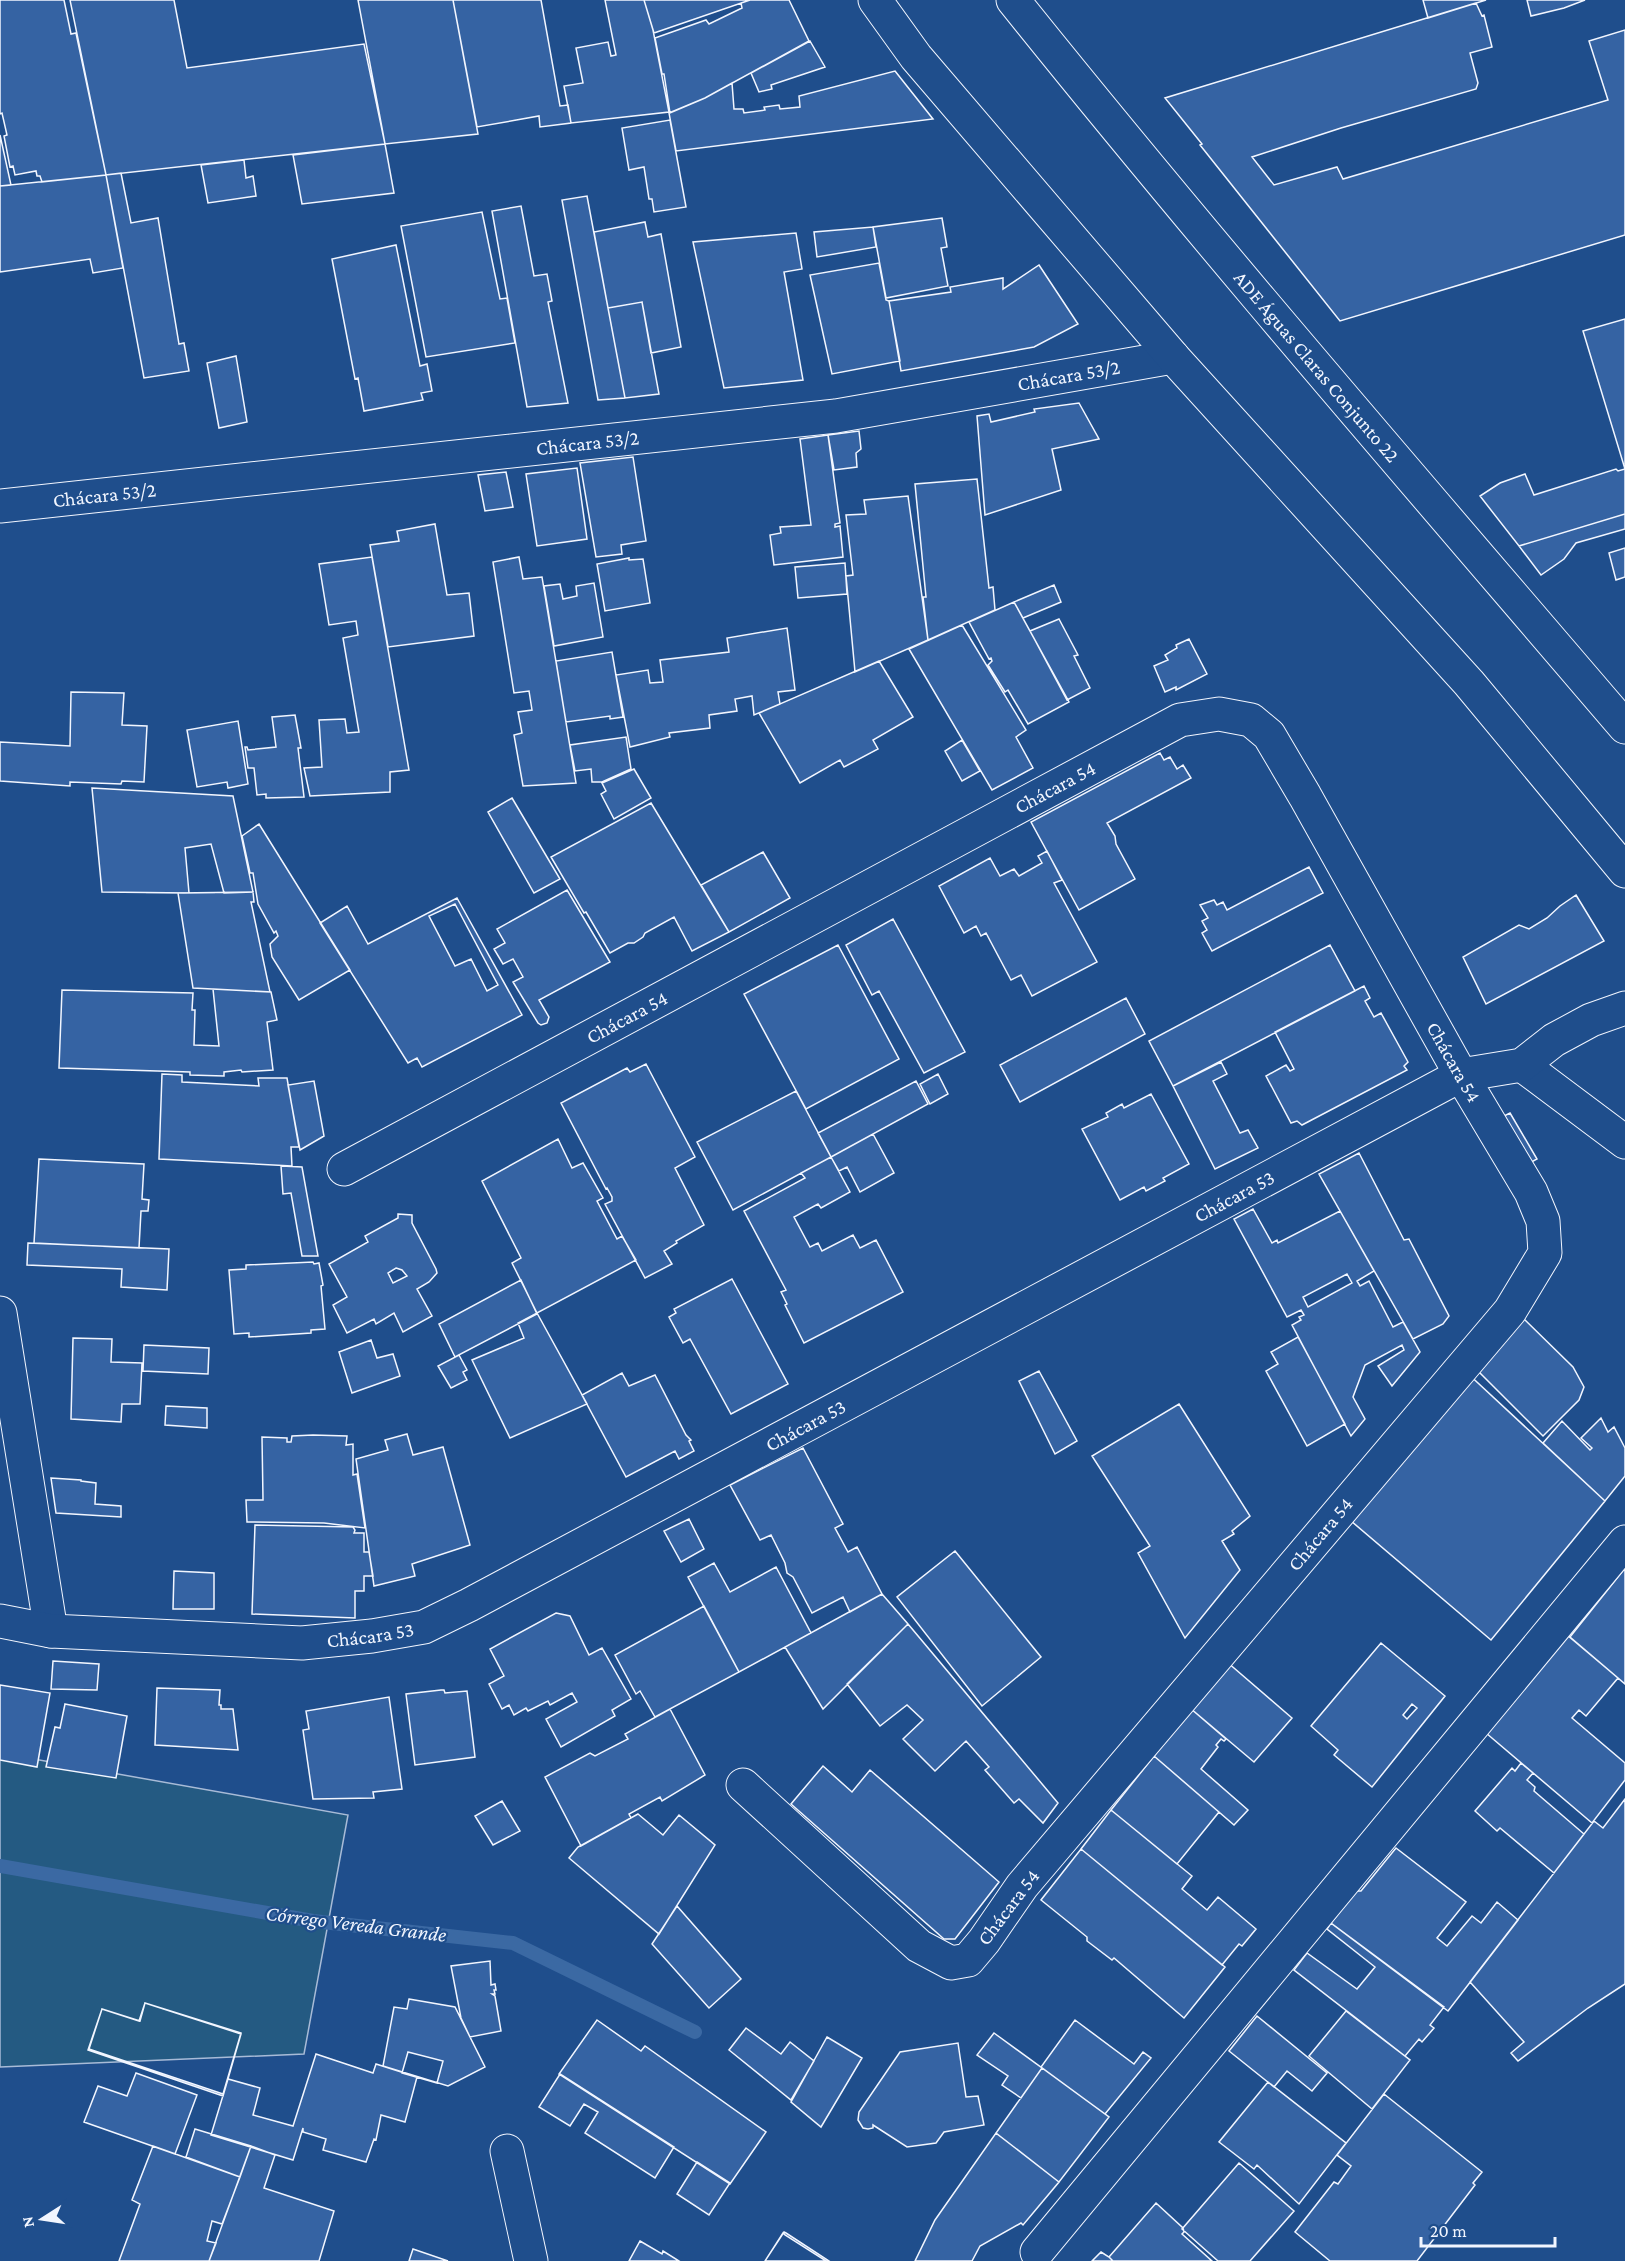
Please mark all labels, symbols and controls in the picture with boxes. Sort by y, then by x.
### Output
street label: ADE Águas Claras Conjunto 22 [1230,266,1404,466]
street label: Chácara 53/2 [1016,356,1122,395]
street label: Chácara 53/2 [535,426,640,459]
street label: Chácara 53/2 [52,478,157,511]
street label: Chácara 54 [1011,756,1099,818]
street label: Chácara 54 [582,986,671,1048]
street label: Chácara 54 [1422,1018,1486,1106]
street label: Chácara 53 [1190,1166,1278,1227]
street label: Chácara 53 [762,1395,849,1456]
street label: Chácara 54 [1283,1493,1357,1575]
street label: Chácara 53 [326,1618,416,1651]
street label: Chácara 54 [973,1865,1043,1949]
water label: Córrego Vereda Grande [264,1901,448,1947]
north arrow [12,2189,72,2249]
scale bar [1421,2210,1554,2248]
text: N [18,2215,37,2229]
text: 20 m [1430,2221,1467,2241]

